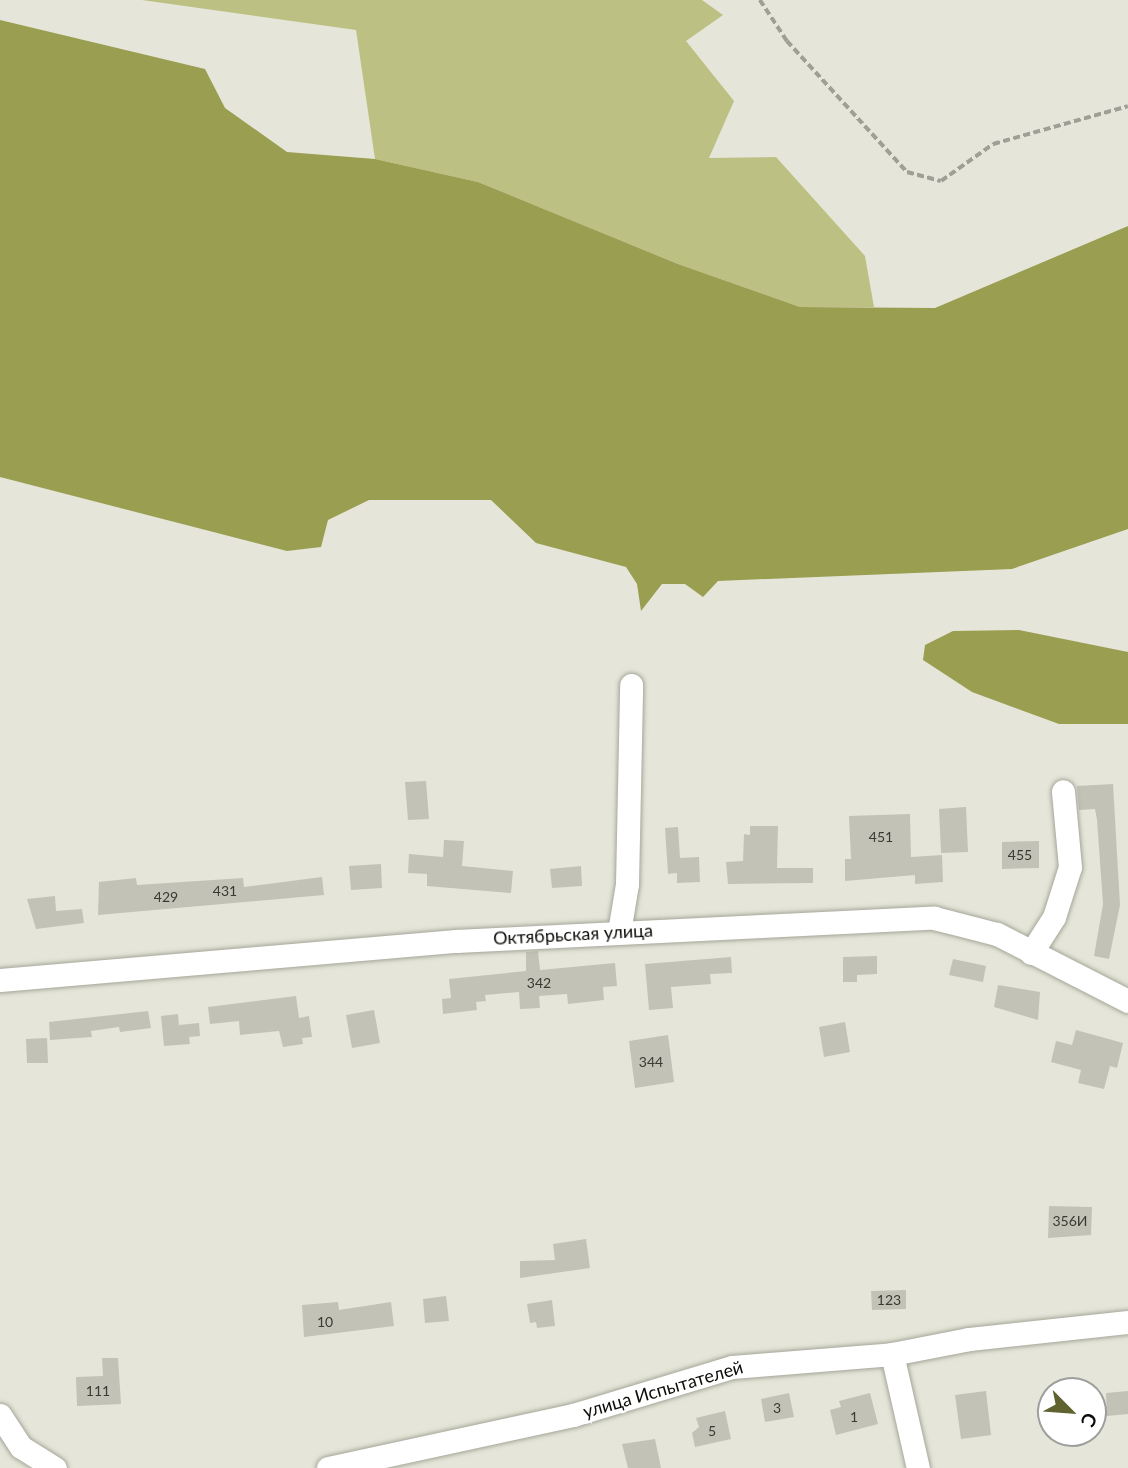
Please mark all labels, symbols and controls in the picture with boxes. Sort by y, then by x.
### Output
house number: 451 [869,829,893,845]
house number: 455 [1008,847,1032,863]
house number: 431 [213,883,237,899]
house number: 429 [154,889,178,905]
street label: Октябрьская улица [493,919,653,949]
house number: 342 [527,975,551,991]
house number: 344 [639,1054,663,1070]
house number: 356И [1052,1213,1088,1229]
house number: 123 [877,1292,901,1308]
house number: 10 [317,1314,333,1330]
street label: улица Испытателей [581,1356,745,1422]
north arrow [1037,1377,1107,1447]
house number: 111 [86,1383,110,1399]
house number: 3 [773,1400,781,1416]
house number: 1 [850,1409,858,1425]
text: С [1077,1410,1103,1431]
house number: 5 [708,1423,716,1439]

